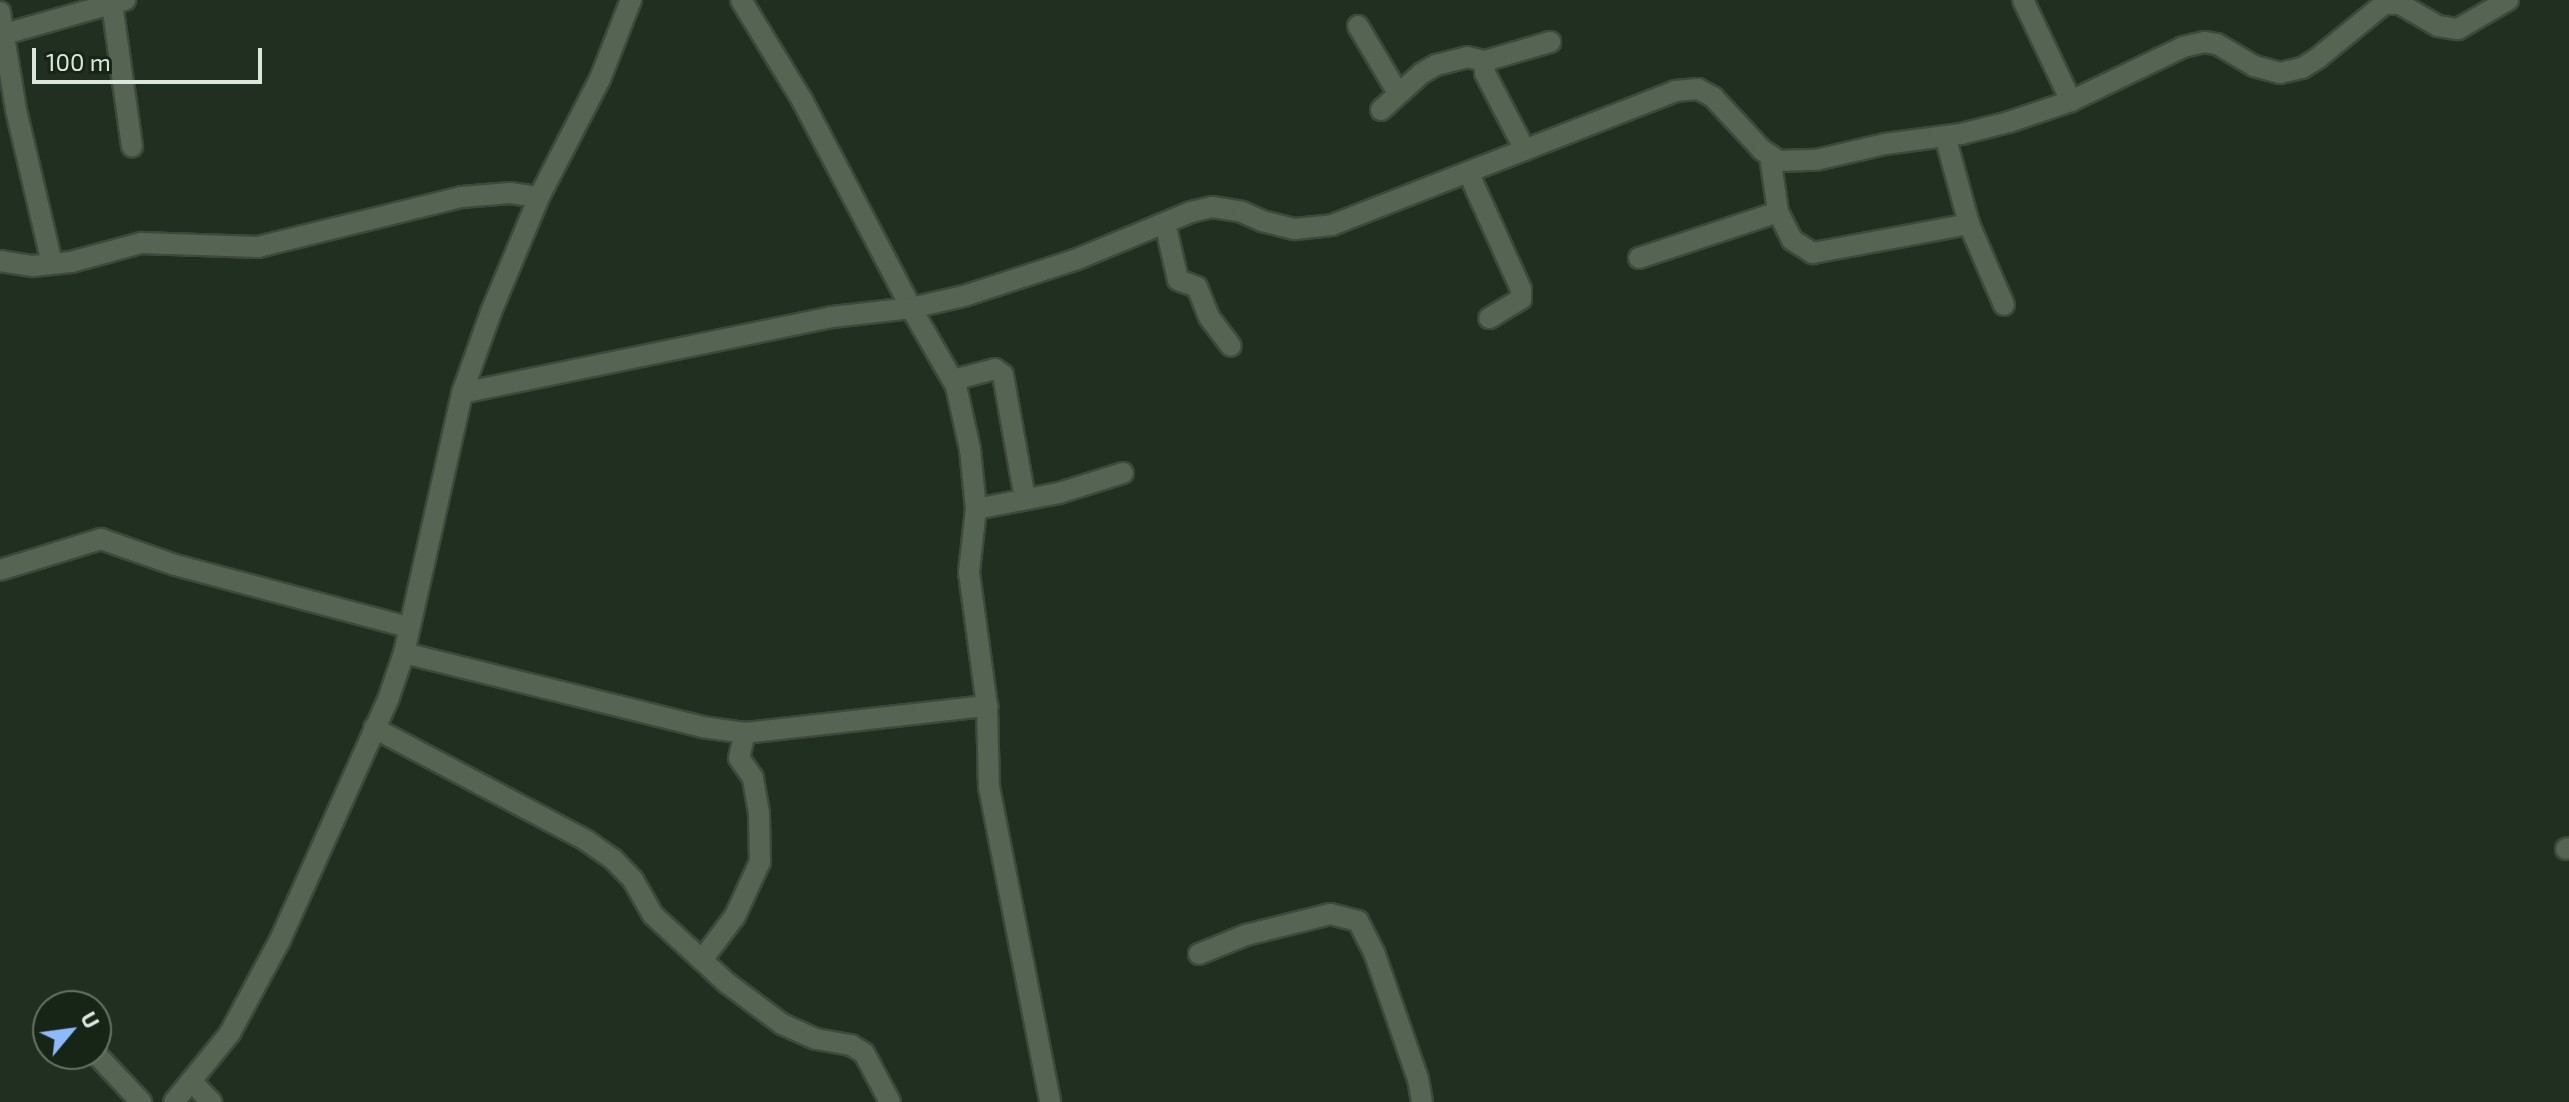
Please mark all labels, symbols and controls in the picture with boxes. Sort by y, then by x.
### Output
scale bar [36,32,266,82]
text: 100 m [46,47,111,76]
north arrow [32,990,112,1070]
text: U [76,1006,106,1032]

